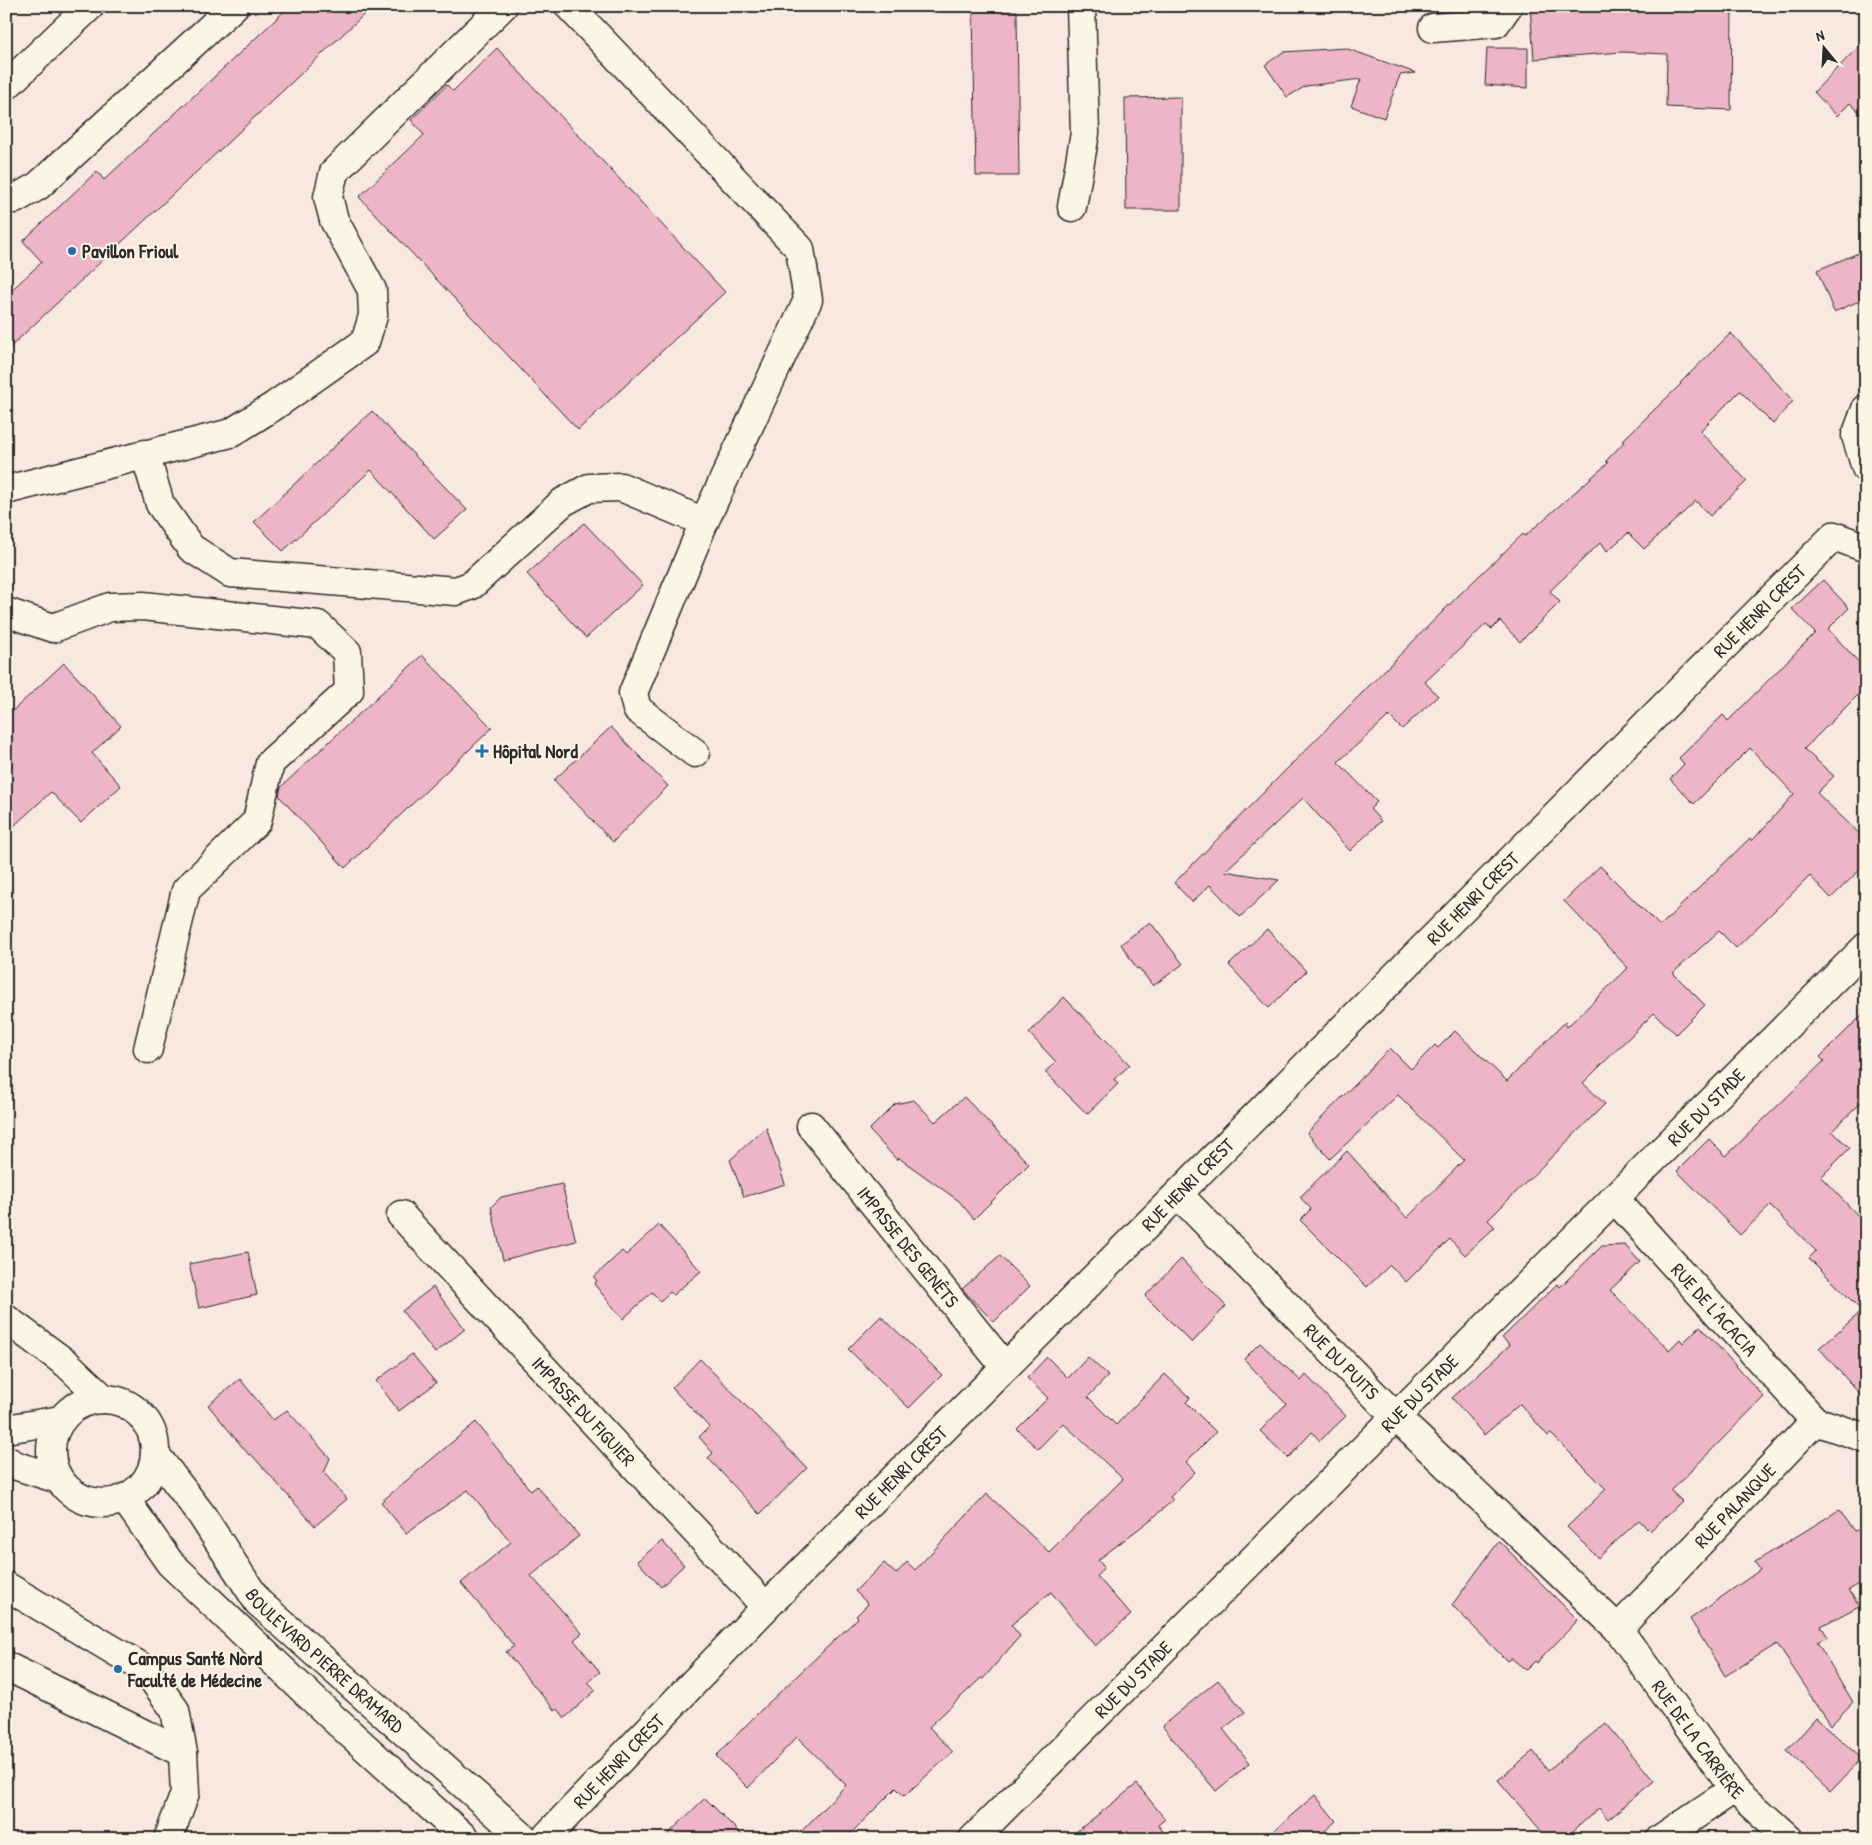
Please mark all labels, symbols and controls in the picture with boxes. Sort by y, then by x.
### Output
north arrow [1800,22,1850,72]
text: N [1813,25,1827,45]
place label: Pavillon Frioul [82,238,179,264]
marker: Pavillon Frioul [66,245,78,257]
street label: RUE HENRI CREST [1707,558,1812,663]
place label: Hôpital Nord [493,738,578,765]
marker: Hôpital Nord [475,744,489,758]
street label: RUE HENRI CREST [1421,845,1526,951]
street label: RUE DU STADE [1661,1062,1751,1151]
street label: RUE HENRI CREST [1135,1131,1240,1237]
street label: IMPASSE DES GENÊTS [851,1181,965,1313]
street label: RUE DE L'ACACIA [1666,1257,1763,1362]
street label: RUE DU PUITS [1298,1317,1385,1405]
street label: RUE DU STADE [1375,1348,1464,1438]
street label: IMPASSE DU FIGUIER [526,1351,641,1472]
street label: RUE HENRI CREST [849,1419,954,1524]
street label: RUE PALANQUE [1688,1457,1782,1554]
street label: BOULEVARD PIERRE DRAMARD [239,1583,410,1739]
street label: RUE DU STADE [1088,1634,1178,1724]
place label: Campus Santé Nord Faculté de Médecine [127,1645,263,1693]
marker: Campus Santé Nord Faculté de Médecine [112,1663,124,1675]
street label: RUE DE LA CARRIÈRE [1646,1674,1750,1805]
street label: RUE HENRI CREST [567,1707,671,1814]

